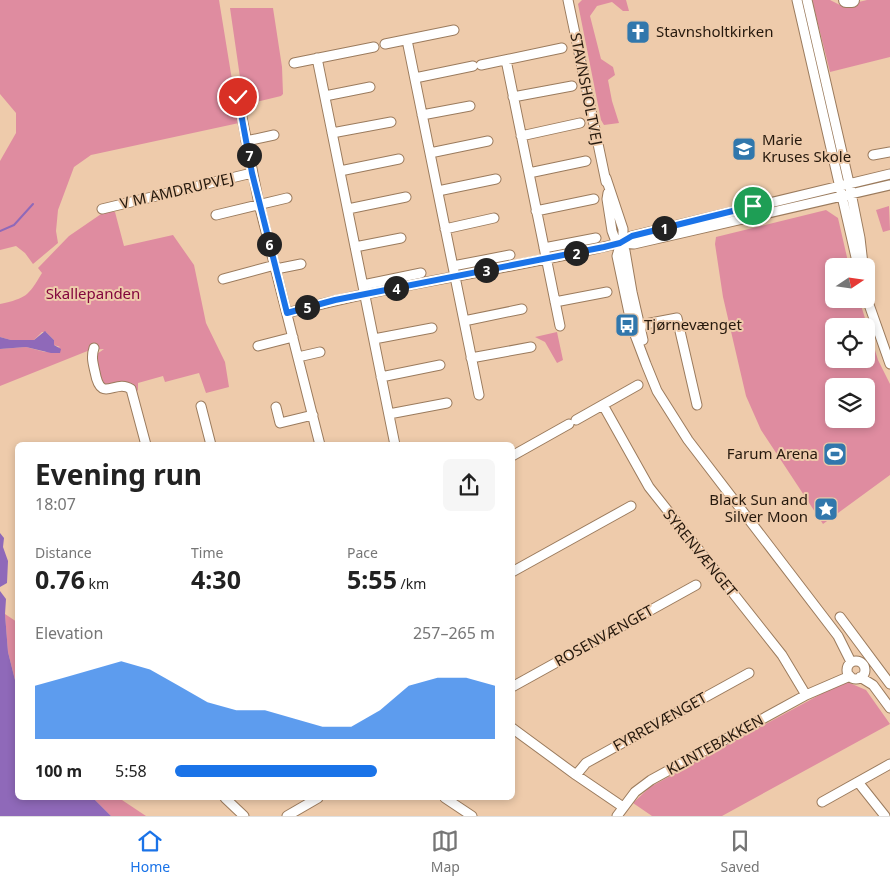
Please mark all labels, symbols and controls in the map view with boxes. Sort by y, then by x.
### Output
church icon: Stavnsholtkirken [625,19,651,45]
place label: Stavnsholtkirken [656,21,774,41]
street label: STAVNSHOLTVEJ [566,31,608,147]
pin [217,76,259,118]
icon: check [224,83,252,111]
place label: Marie Kruses Skole [762,129,851,166]
school or university icon: Marie Kruses Skole [731,136,757,162]
pin: 7 [236,142,262,168]
text: 7 [245,146,254,165]
street label: V M AMDRUPVEJ [118,167,236,213]
pin [732,185,774,227]
icon: arrive [739,192,767,220]
pin: 1 [652,216,676,240]
text: 1 [660,219,669,238]
pin: 6 [256,232,282,256]
text: 6 [265,235,274,254]
pin: 2 [564,240,588,266]
text: 2 [572,244,581,263]
pin: 3 [474,258,498,282]
north arrow [825,258,875,308]
map controls [825,258,875,428]
text: 3 [482,261,491,280]
pin: 4 [384,276,408,300]
text: 4 [392,279,401,298]
park label: Skallepanden [46,283,140,303]
pin: 5 [294,294,320,320]
text: 5 [303,298,312,317]
bus stop icon: Tjørnevænget [614,312,640,338]
place label: Tjørnevænget [644,314,742,334]
button: locate [825,318,875,368]
button: layers [825,378,875,428]
sports icon: Farum Arena [822,441,848,467]
place label: Farum Arena [727,443,818,463]
text: Evening run [35,455,202,493]
button: share [443,459,495,511]
place label: Black Sun and Silver Moon [709,489,808,526]
text: 18:07 [35,493,76,515]
place icon: Black Sun and Silver Moon [813,496,839,522]
street label: SYRENVÆNGET [659,504,743,601]
text: Distance [35,543,92,562]
text: Time [191,543,223,562]
text: Pace [347,543,378,562]
text: 0.76 [35,562,85,596]
text: 4:30 [191,562,241,596]
text: 5:55 [347,562,397,596]
text: km [85,574,109,593]
text: /km [397,574,426,593]
street label: ROSENVÆNGET [550,599,657,671]
text: Elevation [35,622,103,644]
text: 257–265 m [413,622,495,644]
street label: FYRREVÆNGET [609,687,711,755]
street label: KLINTEBAKKEN [662,709,767,779]
text: 100 m [35,760,82,782]
text: 5:58 [115,760,147,782]
tab: Home [130,827,170,876]
tab: Map [431,827,460,876]
tab: Saved [721,827,760,876]

